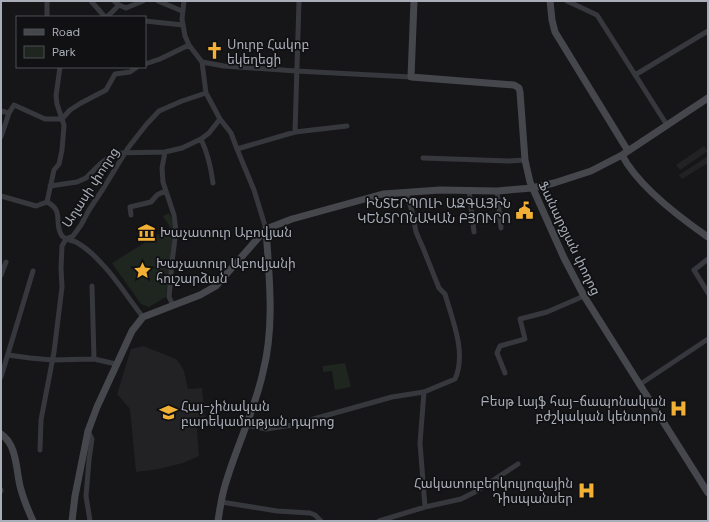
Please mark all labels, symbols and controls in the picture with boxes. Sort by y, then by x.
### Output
legend [16,16,146,68]
text: Road [52,24,80,40]
place label: Սուրբ Հակոբ եկեղեցի [227,36,309,68]
church icon: Սուրբ Հակոբ եկեղեցի [204,41,224,61]
text: Park [52,44,76,60]
street label: Աղասի փողոց [58,144,123,231]
street label: Ֆանարջյան փողոց [535,178,605,298]
place label: ԻՆՏԵՐՊՈԼԻ ԱԶԳԱՅԻՆ ԿԵՆՏՐՈՆԱԿԱՆ ԲՅՈՒՐՈ [357,195,511,227]
public building icon: ԻՆՏԵՐՊՈԼԻ ԱԶԳԱՅԻՆ ԿԵՆՏՐՈՆԱԿԱՆ ԲՅՈՒՐՈ [514,200,534,220]
museum icon: Խաչատուր Աբովյան [137,222,157,242]
place label: Խաչատուր Աբովյան [160,224,292,241]
place label: Խաչատուր Աբովյանի հուշարձան [156,255,296,287]
place icon: Խաչատուր Աբովյանի հուշարձան [133,260,153,280]
place label: Բեսթ Լայֆ հայ-ճապոնական բժշկական կենտրոն [481,393,666,425]
place label: Հայ-չինական բարեկամության դպրոց [181,398,335,430]
hospital icon: Բեսթ Լայֆ հայ-ճապոնական բժշկական կենտրոն [669,398,689,418]
school or university icon: Հայ-չինական բարեկամության դպրոց [158,403,178,423]
place label: Հակատուբերկուլյոզային Դիսպանսեր [414,475,573,507]
hospital icon: Հակատուբերկուլյոզային Դիսպանսեր [576,480,596,500]

